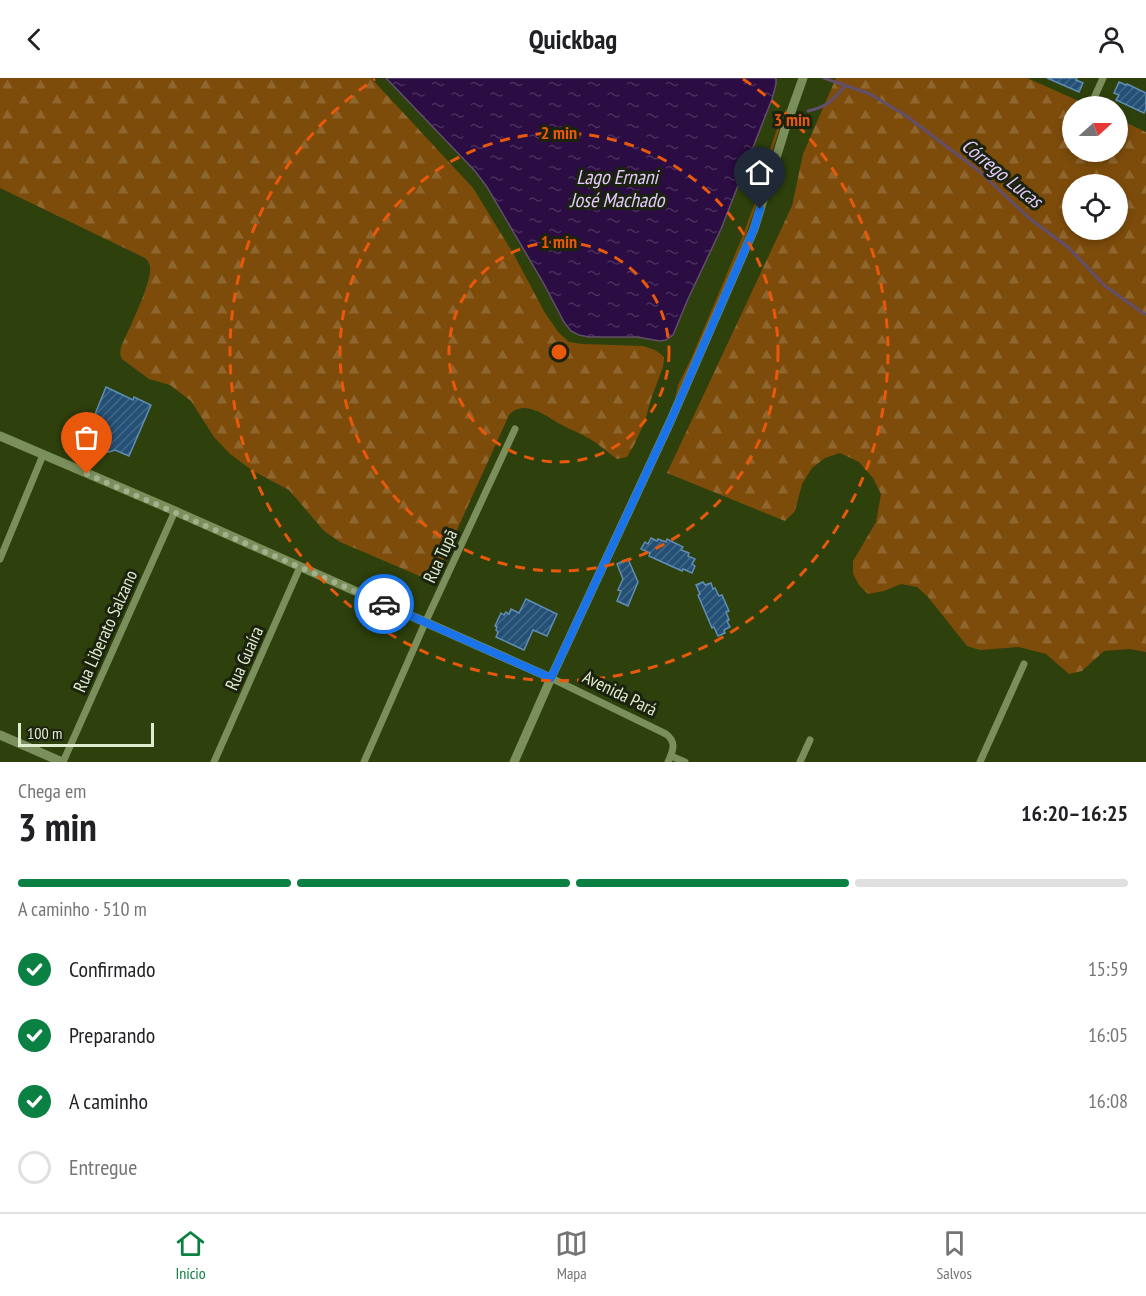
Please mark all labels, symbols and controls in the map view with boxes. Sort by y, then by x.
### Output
text: Quickbag [529,22,617,56]
icon: back [18,23,51,56]
icon: person [1095,23,1128,56]
north arrow [1062,96,1128,162]
map controls [1062,96,1128,240]
text: 3 min [774,108,810,131]
text: 2 min [541,121,577,144]
water label: Córrego Lucas [956,133,1049,215]
pin [734,147,785,209]
icon: home [743,156,776,189]
water label: Lago Ernani José Machado [569,164,666,213]
button: locate [1062,174,1128,240]
text: 1 min [541,230,577,253]
centre of rings [549,342,569,362]
pin [61,412,112,474]
icon: bag [70,421,103,454]
street label: Rua Tupã [418,526,462,586]
street label: Rua Liberato Salzano [68,566,142,696]
courier [354,574,414,634]
icon: car [368,588,401,621]
street label: Rua Guaíra [220,623,268,693]
street label: Avenida Pará [579,665,661,721]
scale bar [18,720,154,748]
text: 100 m [27,723,62,743]
text: Chega em [18,778,86,804]
text: 16:20–16:25 [1021,799,1128,827]
text: 3 min [18,801,97,852]
text: A caminho · 510 m [18,896,147,922]
icon: check [18,953,51,986]
text: Confirmado [69,955,155,983]
text: 15:59 [1088,956,1128,982]
icon: check [18,1019,51,1052]
text: Preparando [69,1021,155,1049]
text: 16:05 [1088,1022,1128,1048]
icon: check [18,1085,51,1118]
text: A caminho [69,1087,148,1115]
text: 16:08 [1088,1088,1128,1114]
text: Entregue [69,1153,137,1181]
tab: Início [174,1227,207,1283]
tab: Mapa [555,1227,588,1283]
tab: Salvos [936,1227,972,1283]

